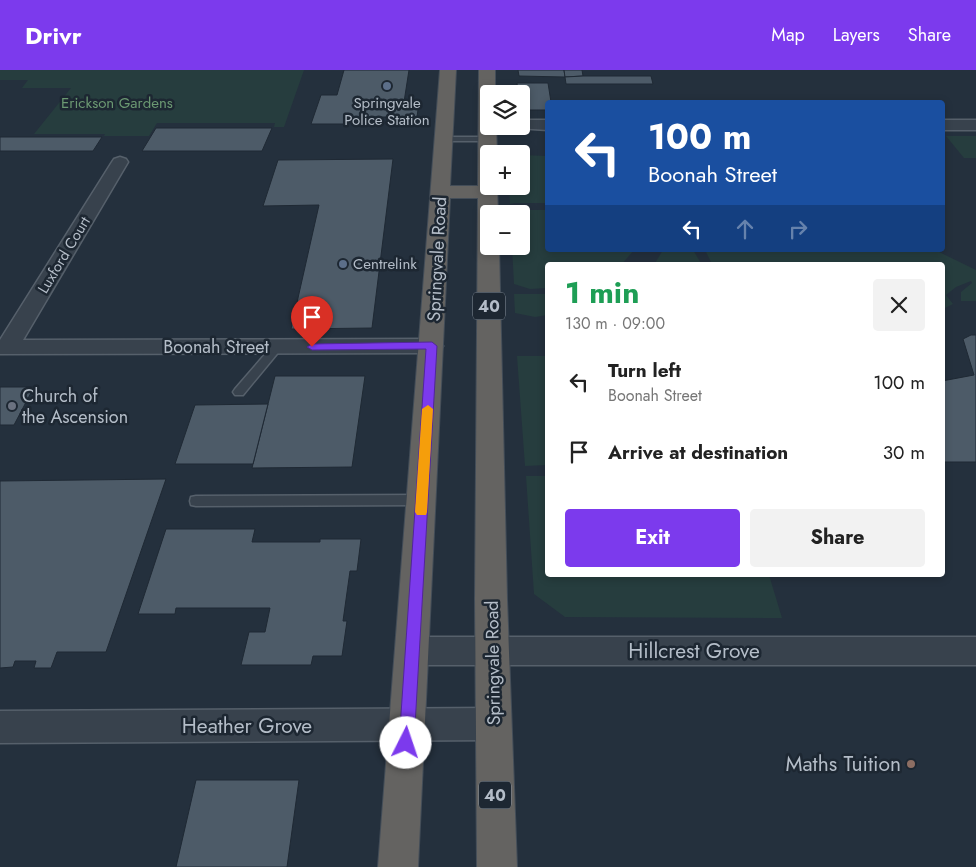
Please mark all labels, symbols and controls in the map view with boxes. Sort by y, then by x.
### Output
text: Drivr [25,18,82,53]
text: Map [771,22,805,48]
text: Layers [833,22,880,48]
text: Share [908,22,951,48]
marker: Springvale Police Station [381,80,393,92]
map controls [480,85,530,255]
button: layers [480,85,530,135]
park label: Erickson Gardens [61,92,173,114]
place label: Springvale Police Station [344,92,430,131]
text: 100 m [648,112,751,162]
icon: left [565,120,630,185]
button: + [480,145,530,195]
text: Boonah Street [648,158,777,190]
street label: Springvale Road [421,196,453,322]
button: − [480,205,530,255]
street label: Luxford Court [32,212,96,298]
icon: left [678,215,706,243]
icon: ahead [731,215,759,243]
icon: right [784,215,812,243]
place label: Centrelink [353,253,417,275]
marker: Centrelink [337,258,349,270]
text: 1 min [565,271,639,314]
button: close [873,279,925,331]
road number: 40 [473,292,505,320]
pin [291,296,333,347]
icon: arrive [298,303,326,331]
text: 130 m · 09:00 [565,312,665,335]
street label: Boonah Street [163,334,269,360]
text: Turn left [608,357,681,384]
icon: left [565,368,593,396]
text: 100 m [873,369,925,396]
place label: Church of the Ascension [22,383,128,430]
text: Boonah Street [608,384,702,407]
marker: Church of the Ascension [6,400,18,412]
icon: arrive [565,438,593,466]
text: Arrive at destination [608,439,788,466]
text: 30 m [883,439,925,466]
button: Exit [565,509,740,567]
button: Share [750,509,925,567]
street label: Springvale Road [479,600,507,726]
street label: Hillcrest Grove [628,636,760,666]
street label: Heather Grove [182,711,312,741]
position arrow [379,716,431,768]
place label: Maths Tuition [786,749,901,779]
marker: Maths Tuition [905,758,917,770]
road number: 40 [479,782,511,808]

